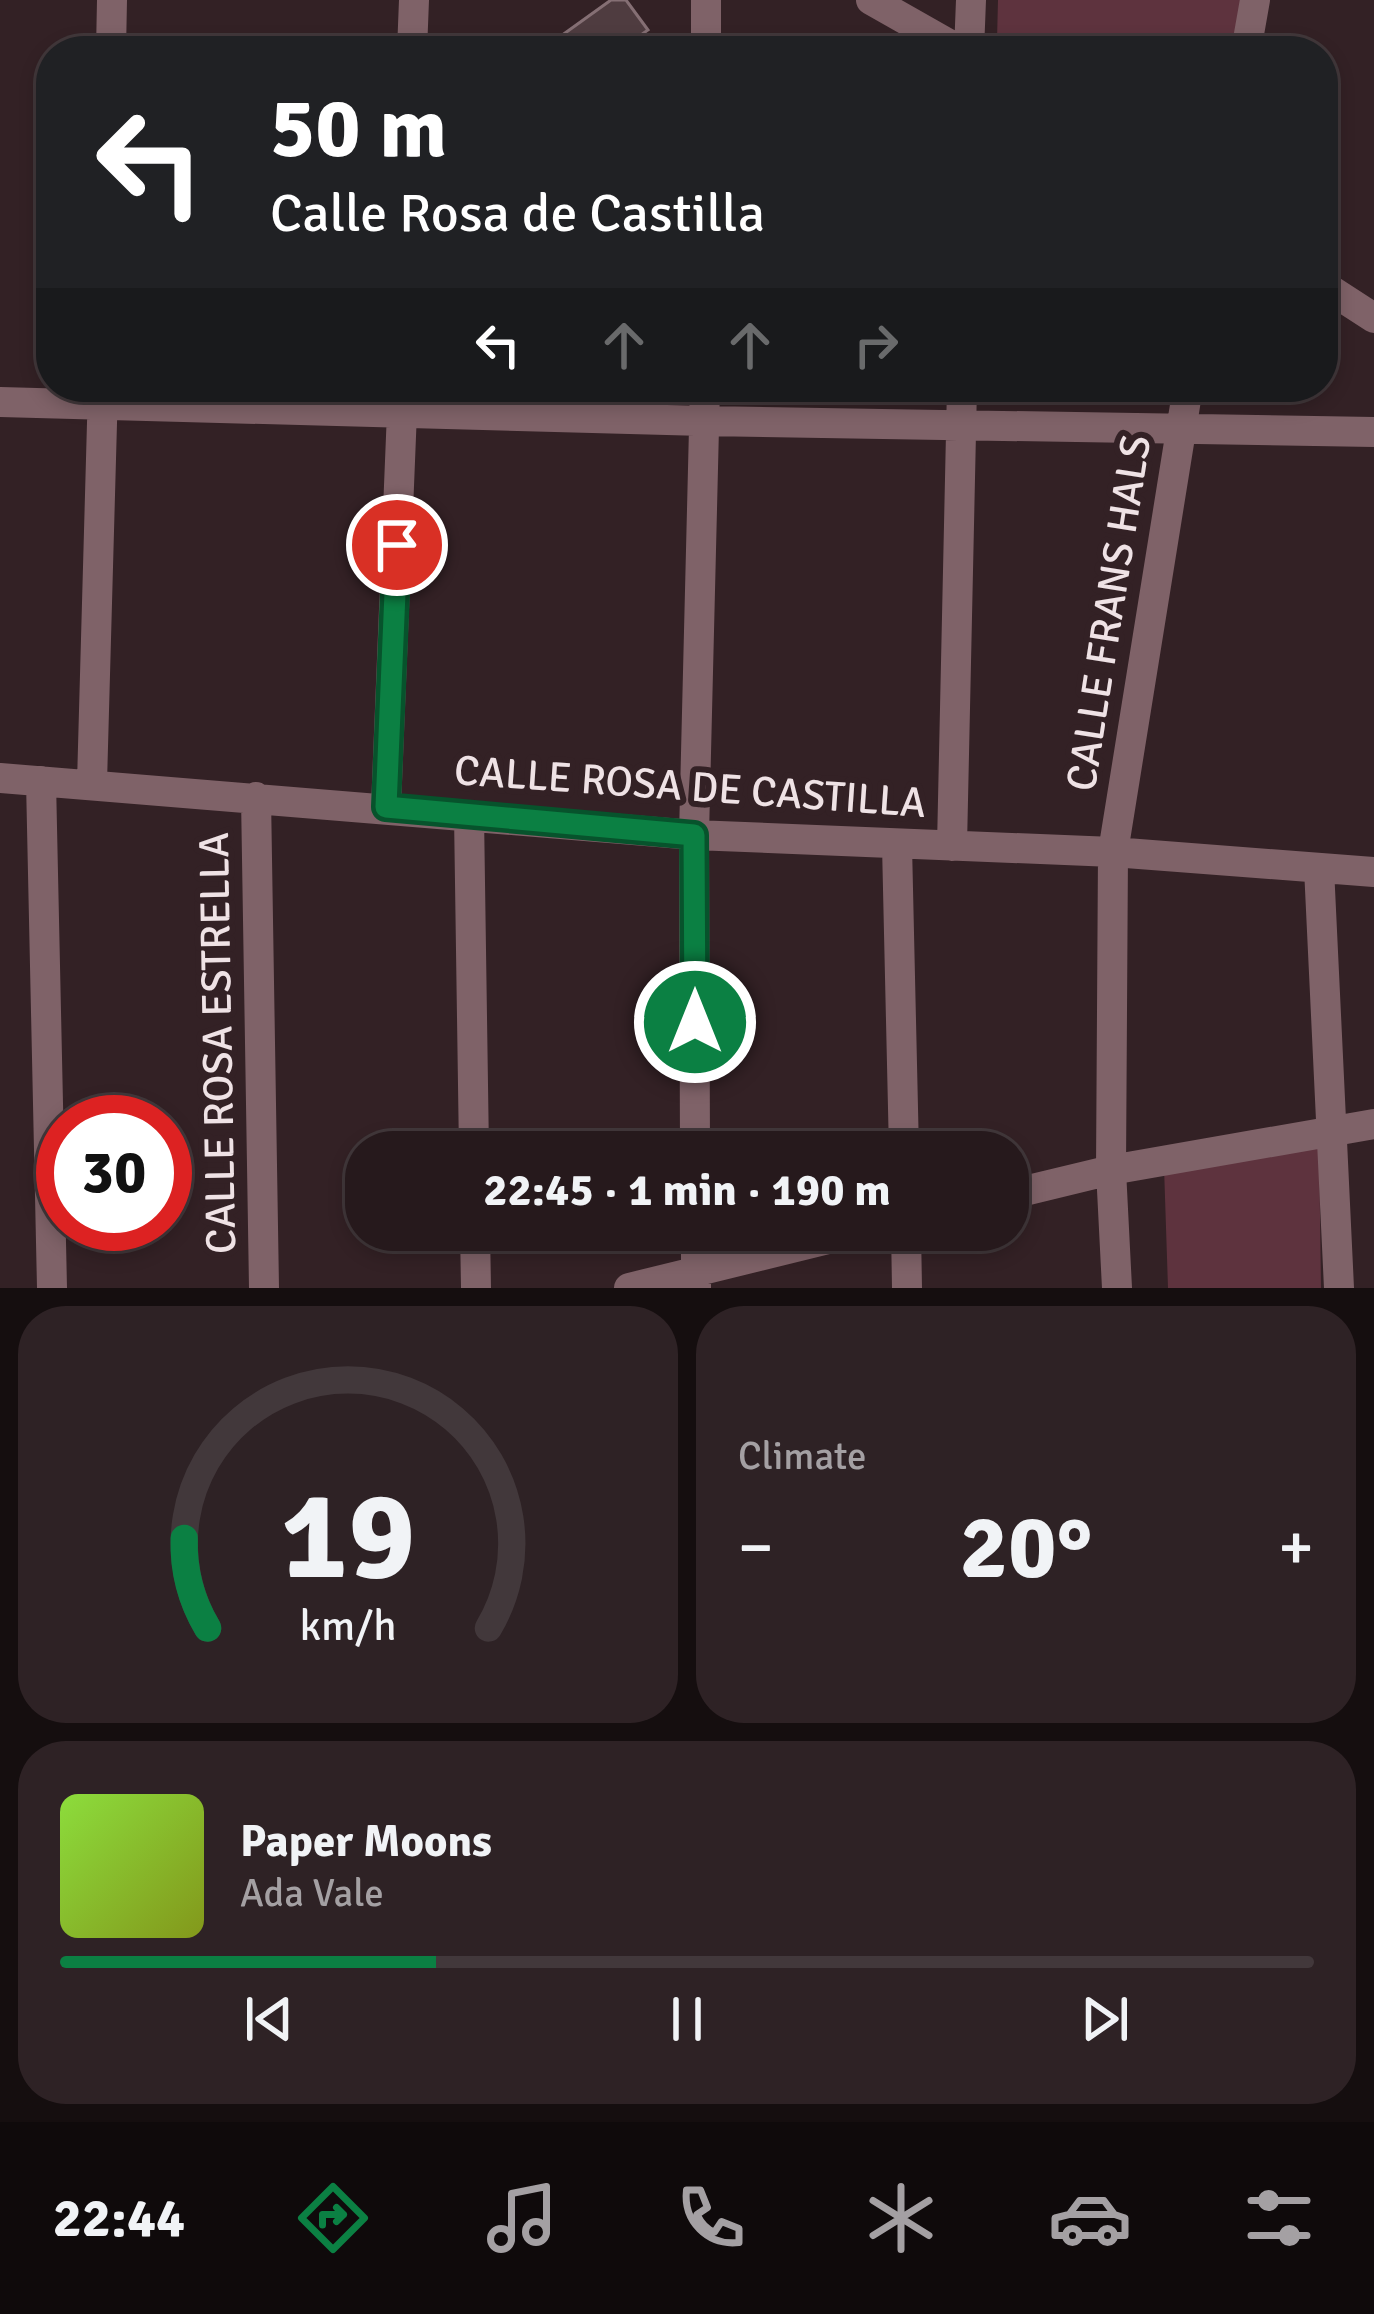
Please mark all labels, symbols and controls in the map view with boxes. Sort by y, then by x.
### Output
text: 50 m [270,77,447,181]
icon: left [72,84,228,240]
text: Calle Rosa de Castilla [270,180,765,247]
icon: left [465,312,531,378]
icon: ahead [591,312,657,378]
icon: ahead [717,312,783,378]
icon: right [843,312,909,378]
street label: CALLE FRANS HALS [1056,431,1162,795]
pin [346,494,448,596]
icon: arrive [364,512,430,578]
street label: CALLE ROSA DE CASTILLA [452,745,928,829]
street label: CALLE ROSA ESTRELLA [189,832,247,1254]
position arrow [632,959,758,1085]
speed limit sign: 30 [36,1095,192,1251]
text: 22:45 · 1 min · 190 m [483,1163,891,1218]
text: Climate [738,1432,867,1480]
text: 19 [281,1460,415,1613]
text: 20° [959,1492,1093,1603]
text: − [738,1507,774,1588]
text: + [1278,1507,1314,1588]
text: km/h [299,1599,397,1652]
text: Paper Moons [240,1814,492,1869]
text: Ada Vale [240,1869,384,1917]
icon: previous [236,1986,302,2052]
icon: pause [654,1986,720,2052]
icon: next [1072,1986,1138,2052]
icon: directions [291,2176,375,2260]
icon: music [480,2176,564,2260]
icon: phone [669,2176,753,2260]
icon: climate [859,2176,943,2260]
icon: car [1048,2176,1132,2260]
icon: filters [1237,2176,1321,2260]
text: 22:44 [53,2185,185,2252]

